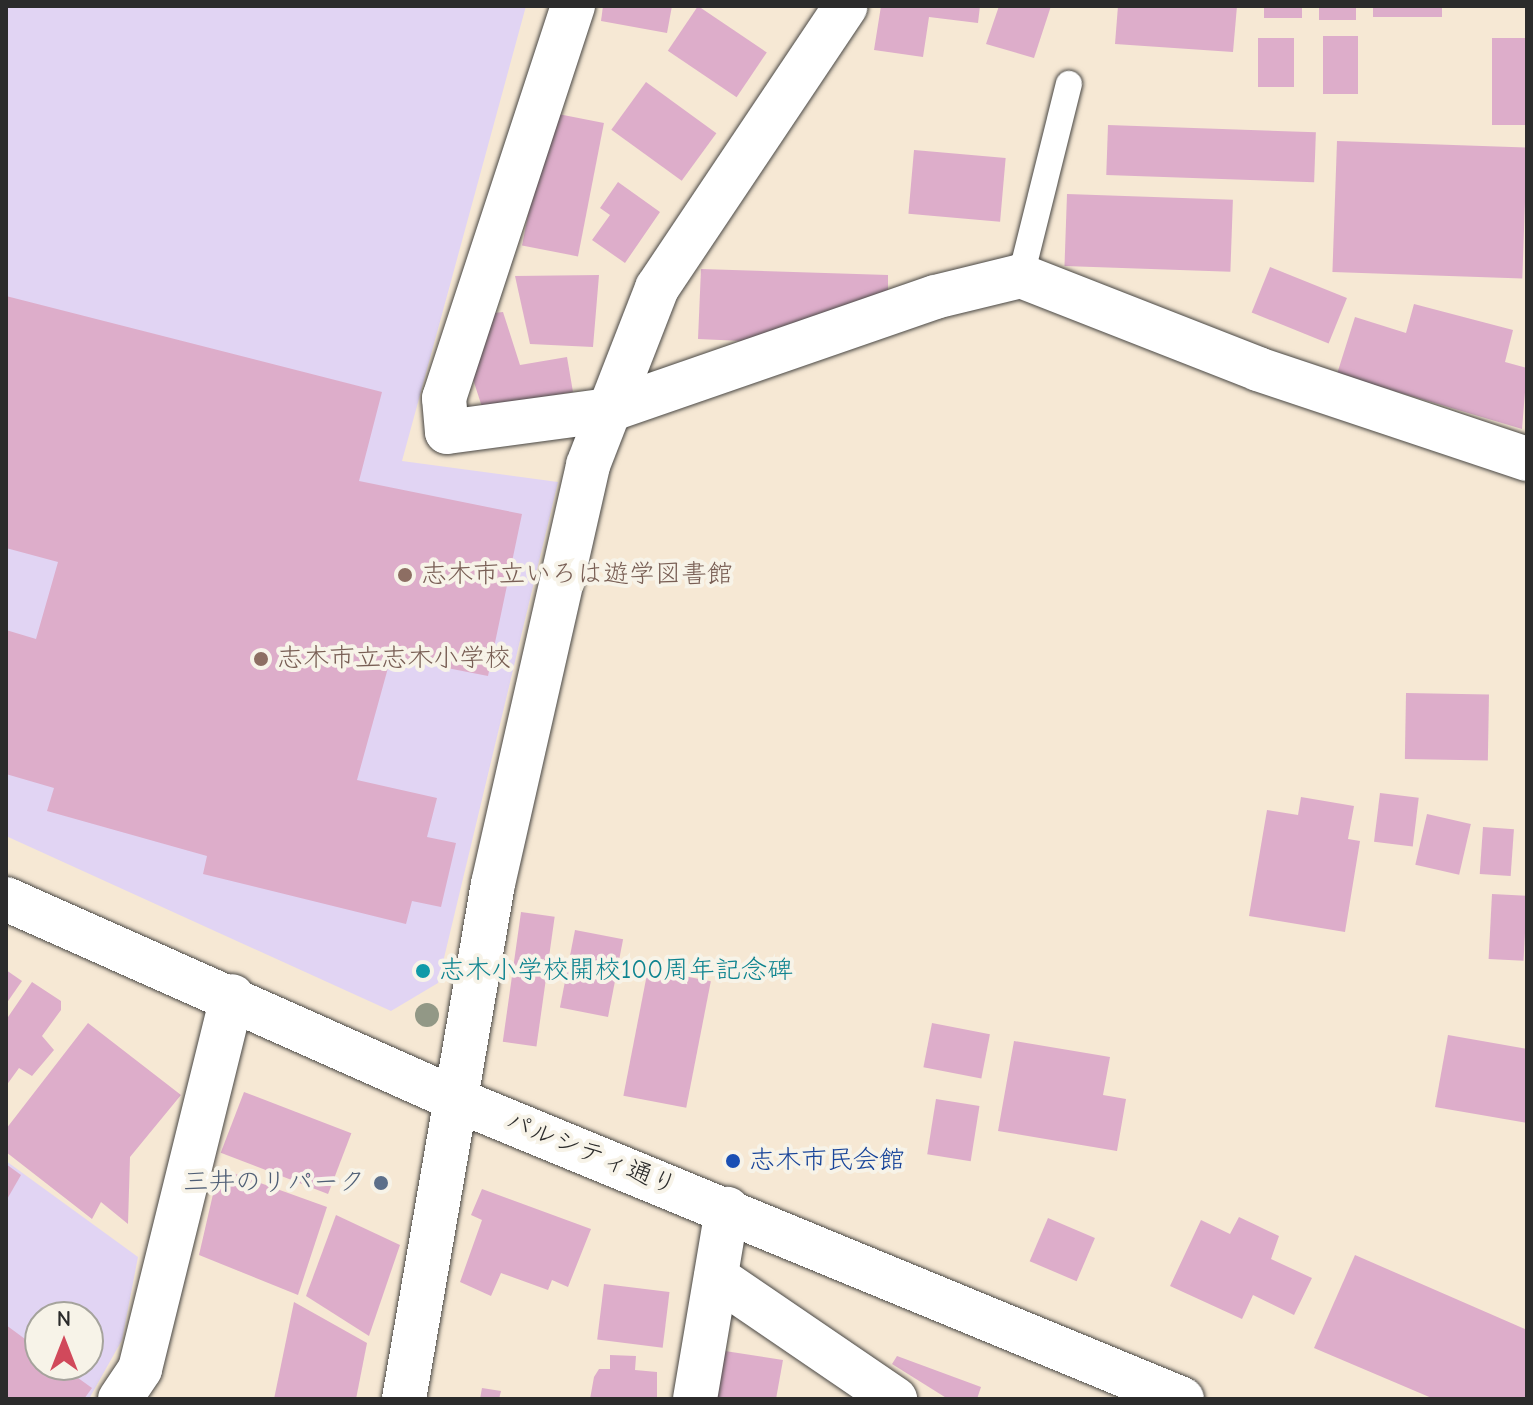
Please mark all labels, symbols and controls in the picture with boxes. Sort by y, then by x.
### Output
place label: 志木市立いろは遊学図書館 [421,559,733,591]
marker: 志木市立いろは遊学図書館 [396,566,414,584]
place label: 志木市立志木小学校 [277,643,511,675]
marker: 志木市立志木小学校 [252,650,270,668]
place label: 志木小学校開校100周年記念碑 [439,955,793,987]
marker: 志木小学校開校100周年記念碑 [414,962,432,980]
street label: パルシティ通り [501,1105,681,1203]
place label: 志木市民会館 [749,1145,905,1177]
marker: 志木市民会館 [724,1152,742,1170]
place label: 三井のリパーク [183,1167,365,1199]
marker: 三井のリパーク [372,1174,390,1192]
north arrow [24,1301,104,1381]
text: N [57,1306,71,1332]

